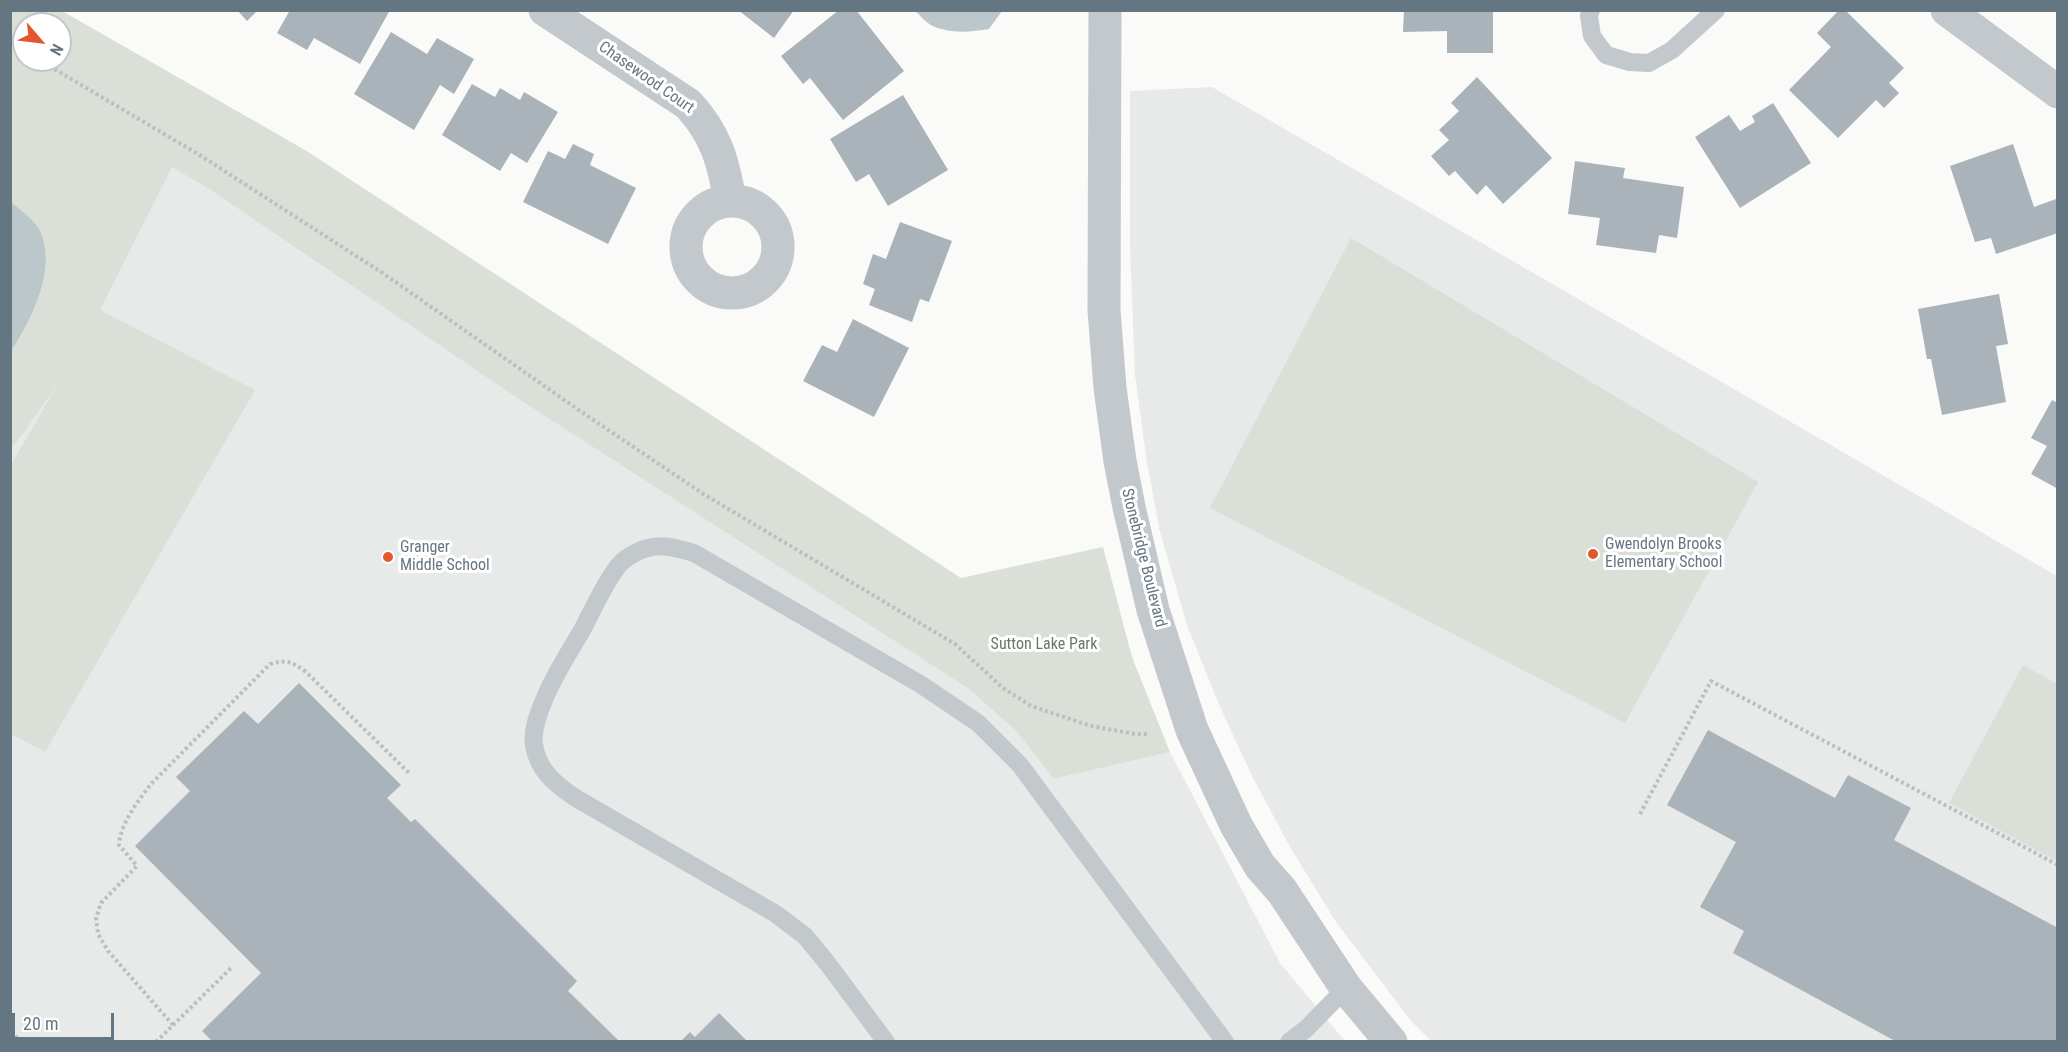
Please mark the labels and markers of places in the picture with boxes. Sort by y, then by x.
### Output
place label: Gwendolyn Brooks Elementary School [1605,535,1722,573]
place label: Granger Middle School [400,538,490,576]
marker: Gwendolyn Brooks Elementary School [1586,547,1600,561]
marker: Granger Middle School [381,550,395,564]

